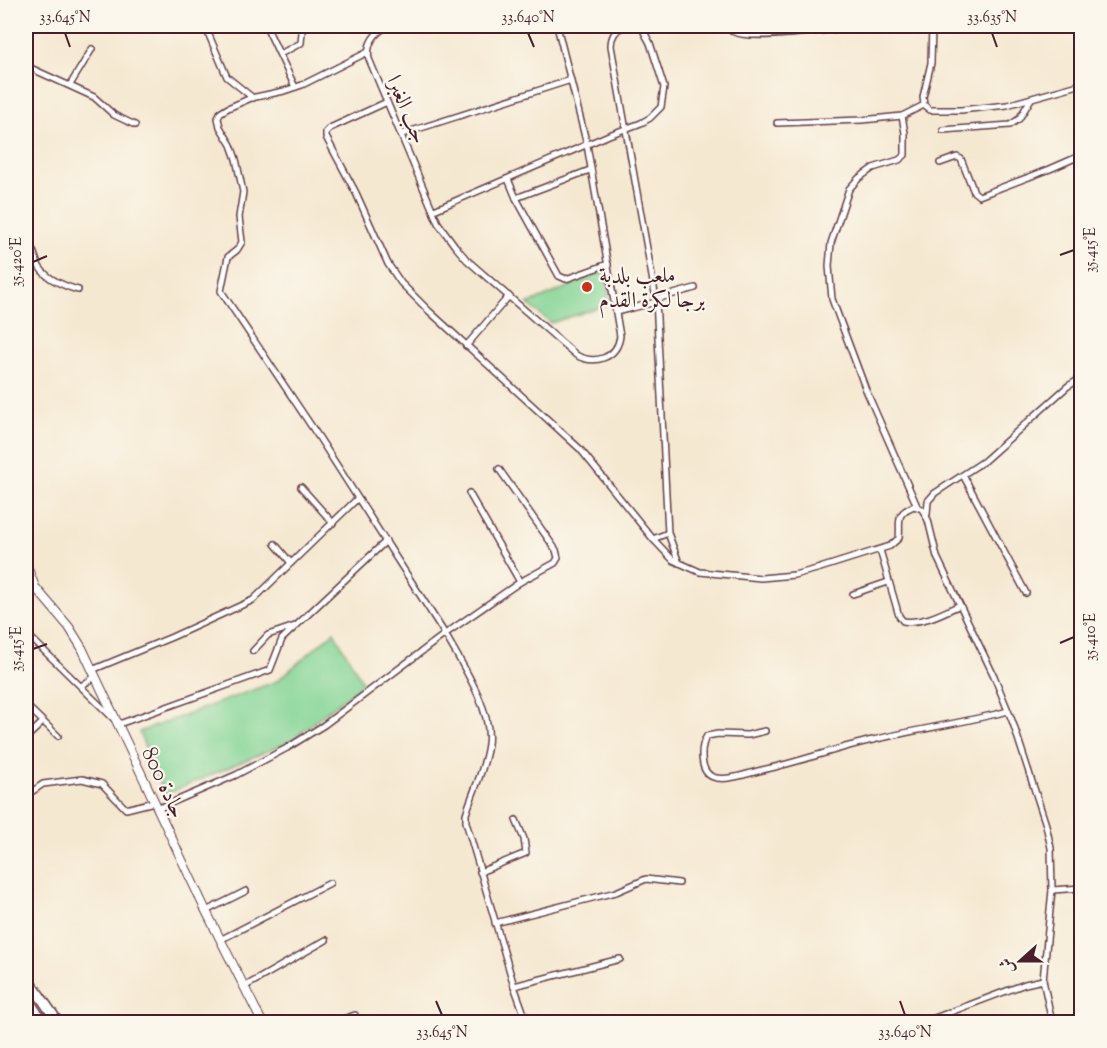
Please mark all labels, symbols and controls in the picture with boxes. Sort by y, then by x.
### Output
text: 33.645°N [39,8,91,29]
text: 33.640°N [501,8,555,29]
text: 33.635°N [967,8,1017,29]
street label: جب الغبرا [376,71,434,150]
text: 35.415°E [1081,227,1102,273]
text: 35.420°E [7,237,28,287]
place label: ملعب بلدبة برجا لكرة القدم [599,261,705,319]
marker: ملعب بلدبة برجا لكرة القدم [580,280,594,294]
text: 35.410°E [1081,613,1102,661]
text: 35.415°E [7,626,28,672]
street label: جادة 800 [132,742,193,824]
north arrow [990,931,1050,991]
text: ش [995,954,1022,977]
text: 33.645°N [416,1023,468,1044]
text: 33.640°N [878,1023,932,1044]

